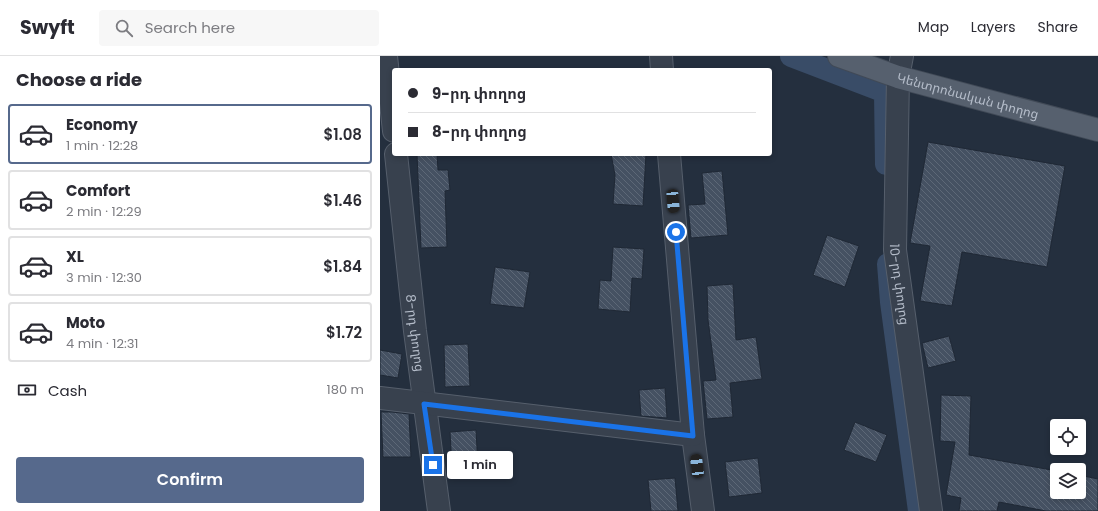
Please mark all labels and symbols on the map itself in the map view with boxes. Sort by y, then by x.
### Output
street label: Կենտրոնական փողոց [895,68,1041,123]
car [666,189,680,213]
route start [667,223,685,241]
street label: 10-րդ փողոց [885,243,915,326]
street label: 8-րդ փողոց [402,293,430,373]
callout: 1 min [447,451,513,479]
car [690,453,704,479]
route end [424,456,442,474]

